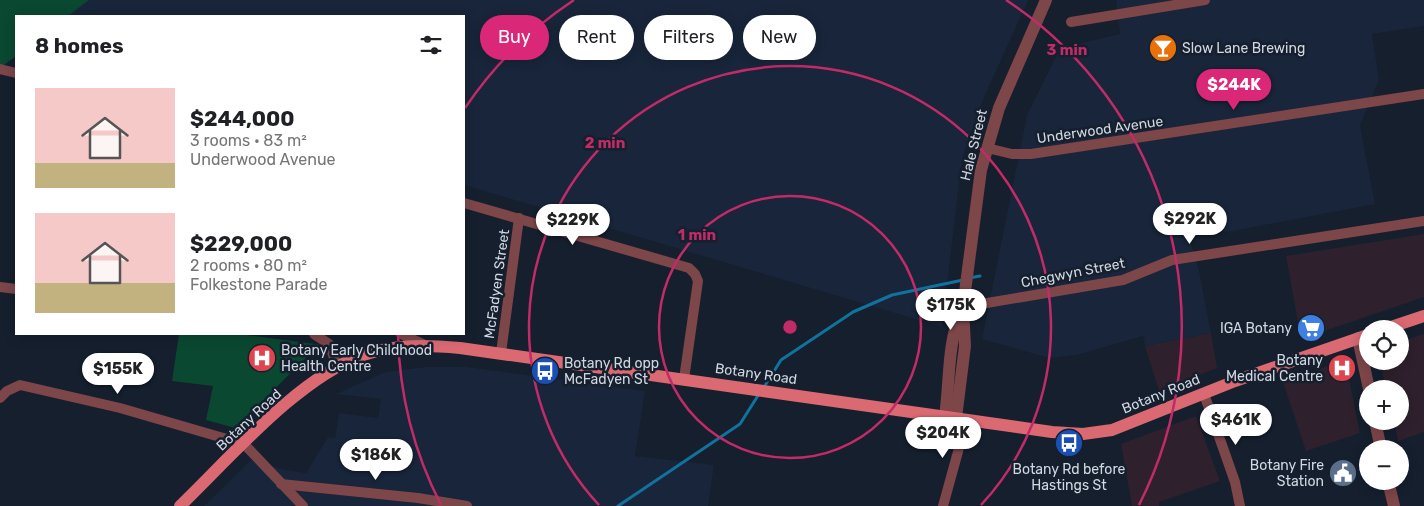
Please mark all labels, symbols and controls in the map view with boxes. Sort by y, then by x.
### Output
chip: Buy [480,15,549,60]
chip: Rent [559,15,634,60]
chip: Filters [644,15,733,60]
chip: New [743,15,816,60]
icon: filters [417,31,445,59]
text: 8 homes [35,33,124,58]
bar icon: Slow Lane Brewing [1148,33,1178,63]
place label: Slow Lane Brewing [1182,40,1305,57]
text: 3 min [1047,41,1087,59]
pin: $244K [1199,68,1269,111]
text: $244K [1207,75,1261,94]
text: $244,000 [190,106,295,131]
street label: Hale Street [957,107,991,182]
icon: home [75,108,135,168]
street label: Underwood Avenue [1036,113,1164,147]
text: 3 rooms · 83 m² [190,131,307,150]
text: 2 min [585,134,625,152]
text: Underwood Avenue [190,150,336,169]
pin: $292K [1155,202,1225,245]
pin: $229K [538,204,608,246]
text: $292K [1164,209,1216,228]
text: $229K [547,210,599,229]
text: 1 min [678,226,716,244]
street label: McFadyen Street [481,228,513,340]
text: $229,000 [190,231,292,256]
icon: home [75,233,135,293]
street label: Chegwyn Street [1020,255,1127,291]
text: 2 rooms · 80 m² [190,256,307,275]
text: Folkestone Parade [190,275,327,294]
pin: $175K [916,288,986,331]
text: $175K [927,295,975,314]
supermarket icon: IGA Botany [1296,313,1326,343]
centre of rings [781,318,799,336]
place label: IGA Botany [1220,320,1292,337]
map controls [1359,320,1409,490]
button: locate [1359,320,1409,370]
place label: Botany Early Childhood Health Centre [281,342,432,375]
hospital icon: Botany Early Childhood Health Centre [247,343,277,373]
pin: $155K [83,352,153,395]
place label: Botany Medical Centre [1226,352,1323,385]
hospital icon: Botany Medical Centre [1327,353,1357,383]
place label: Botany Rd opp McFadyen St [564,355,659,388]
bus stop icon: Botany Rd opp McFadyen St [530,356,560,386]
text: $155K [93,359,143,378]
street label: Botany Road [714,360,798,388]
street label: Botany Road [1119,371,1203,417]
button: + [1359,380,1409,430]
street label: Botany Road [213,386,285,454]
pin: $461K [1201,404,1271,446]
text: $461K [1211,410,1261,429]
pin: $204K [908,416,978,459]
text: $204K [916,423,970,442]
bus stop icon: Botany Rd before Hastings St [1054,428,1084,458]
pin: $186K [341,438,411,481]
button: − [1359,440,1409,490]
text: $186K [351,445,401,464]
place label: Botany Fire Station [1250,457,1324,490]
public building icon: Botany Fire Station [1328,458,1358,488]
place label: Botany Rd before Hastings St [1013,461,1126,494]

